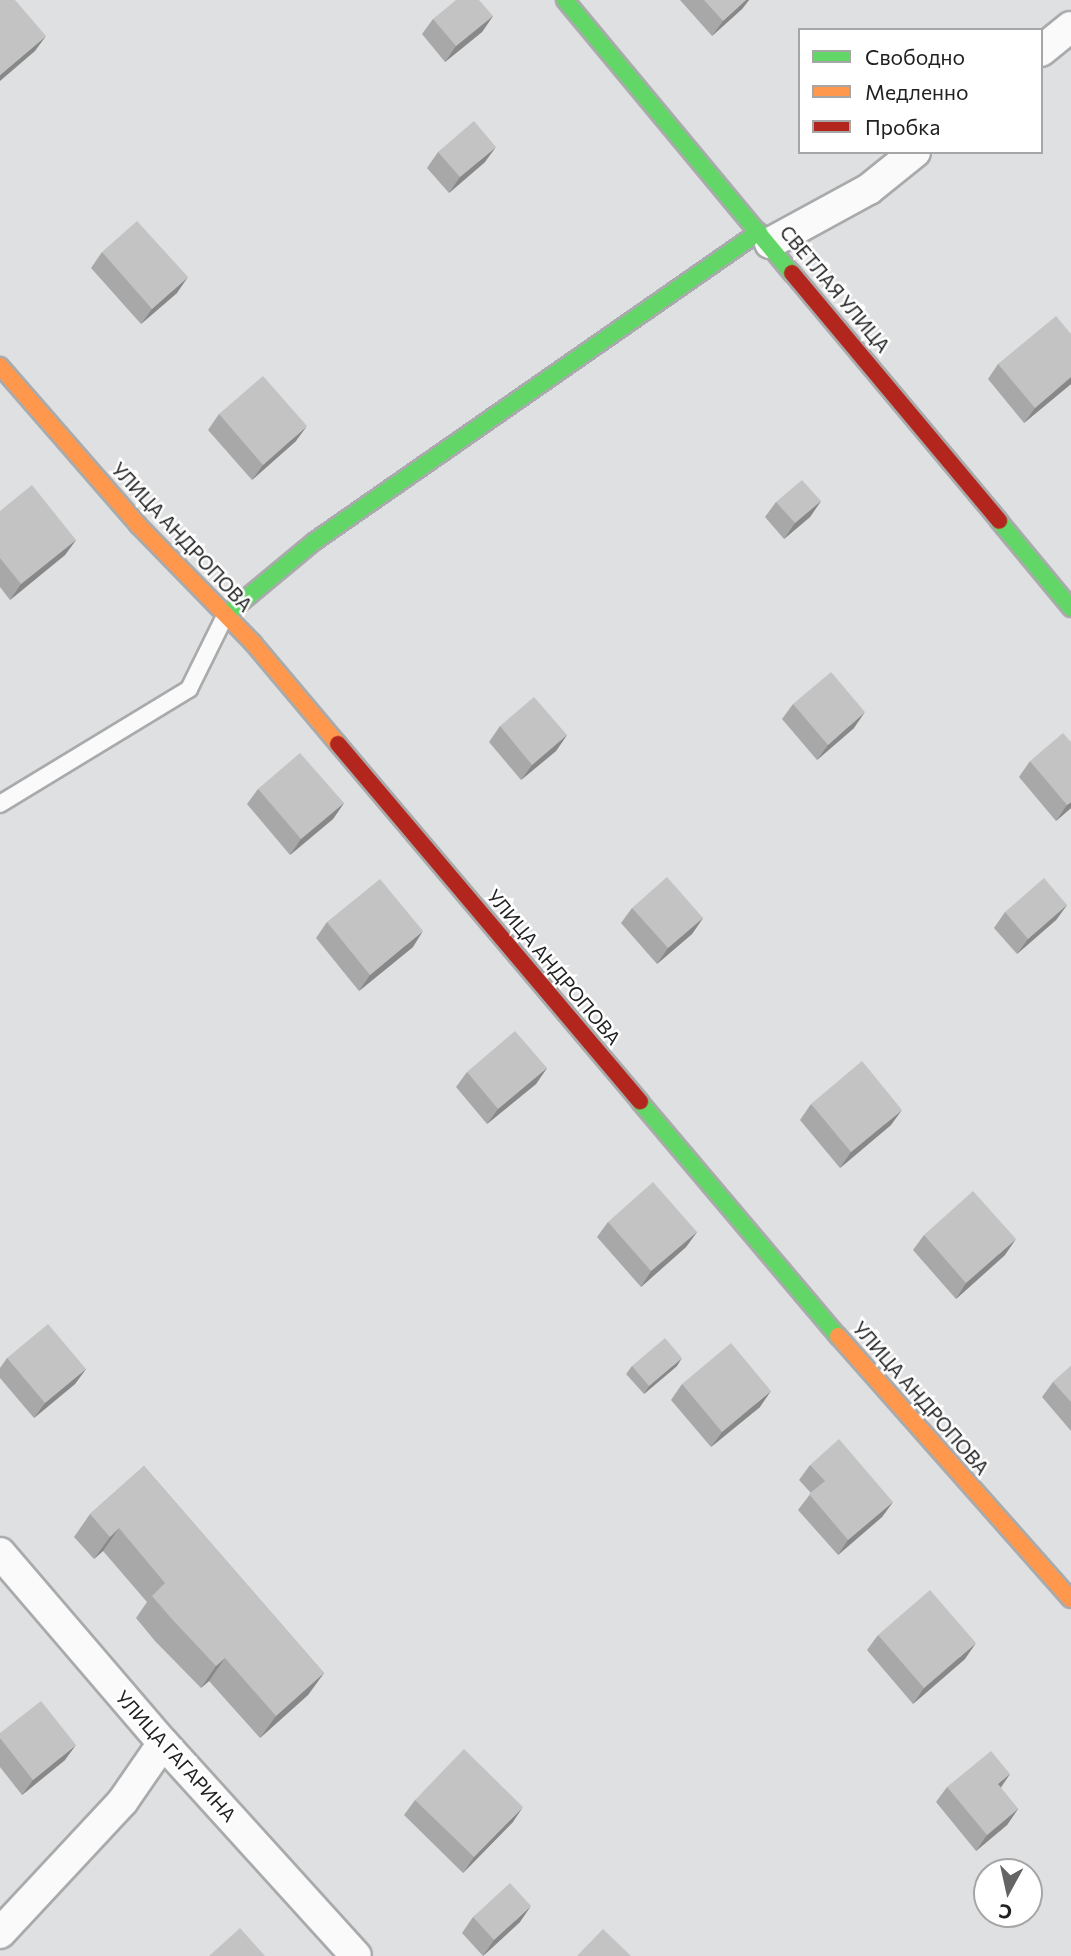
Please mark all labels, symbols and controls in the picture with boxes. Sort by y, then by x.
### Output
legend [798,28,1043,154]
text: Свободно [865,44,965,69]
text: Медленно [865,79,969,104]
text: Пробка [865,114,940,139]
street label: СВЕТЛАЯ УЛИЦА [775,221,895,357]
street label: УЛИЦА АНДРОПОВА [107,458,257,616]
street label: УЛИЦА АНДРОПОВА [482,885,626,1049]
street label: УЛИЦА АНДРОПОВА [848,1317,994,1479]
street label: УЛИЦА ГАГАРИНА [111,1686,241,1826]
north arrow [973,1858,1043,1928]
text: С [997,1900,1013,1925]

